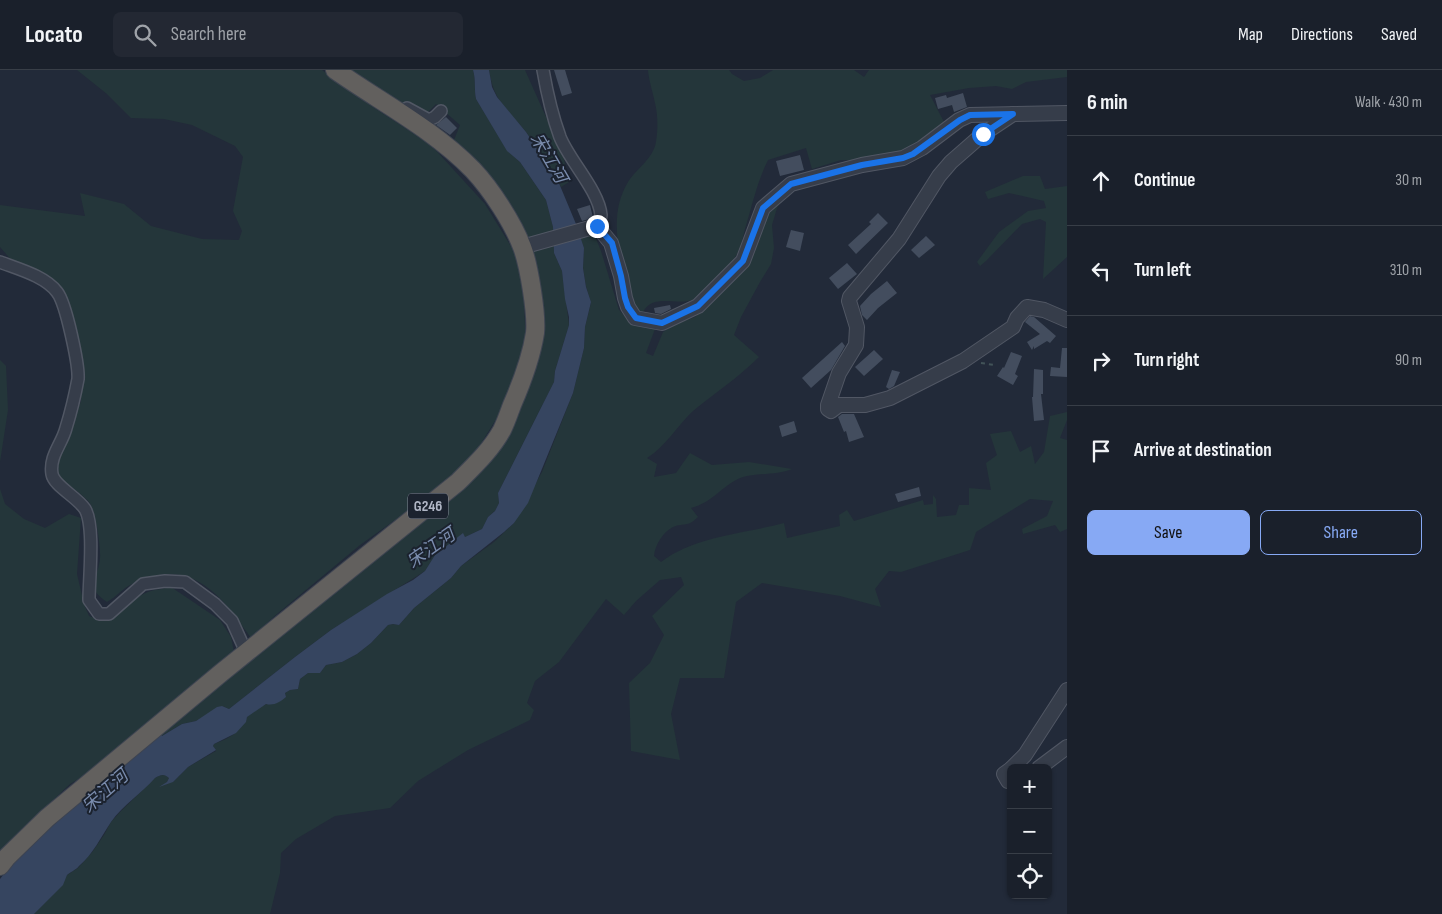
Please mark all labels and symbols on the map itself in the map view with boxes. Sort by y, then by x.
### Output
route start [972,123,995,146]
water label: 宋江河 [526,130,573,189]
route end [586,215,609,238]
road number: G246 [408,494,448,518]
water label: 宋江河 [403,523,462,572]
water label: 宋江河 [78,764,135,817]

